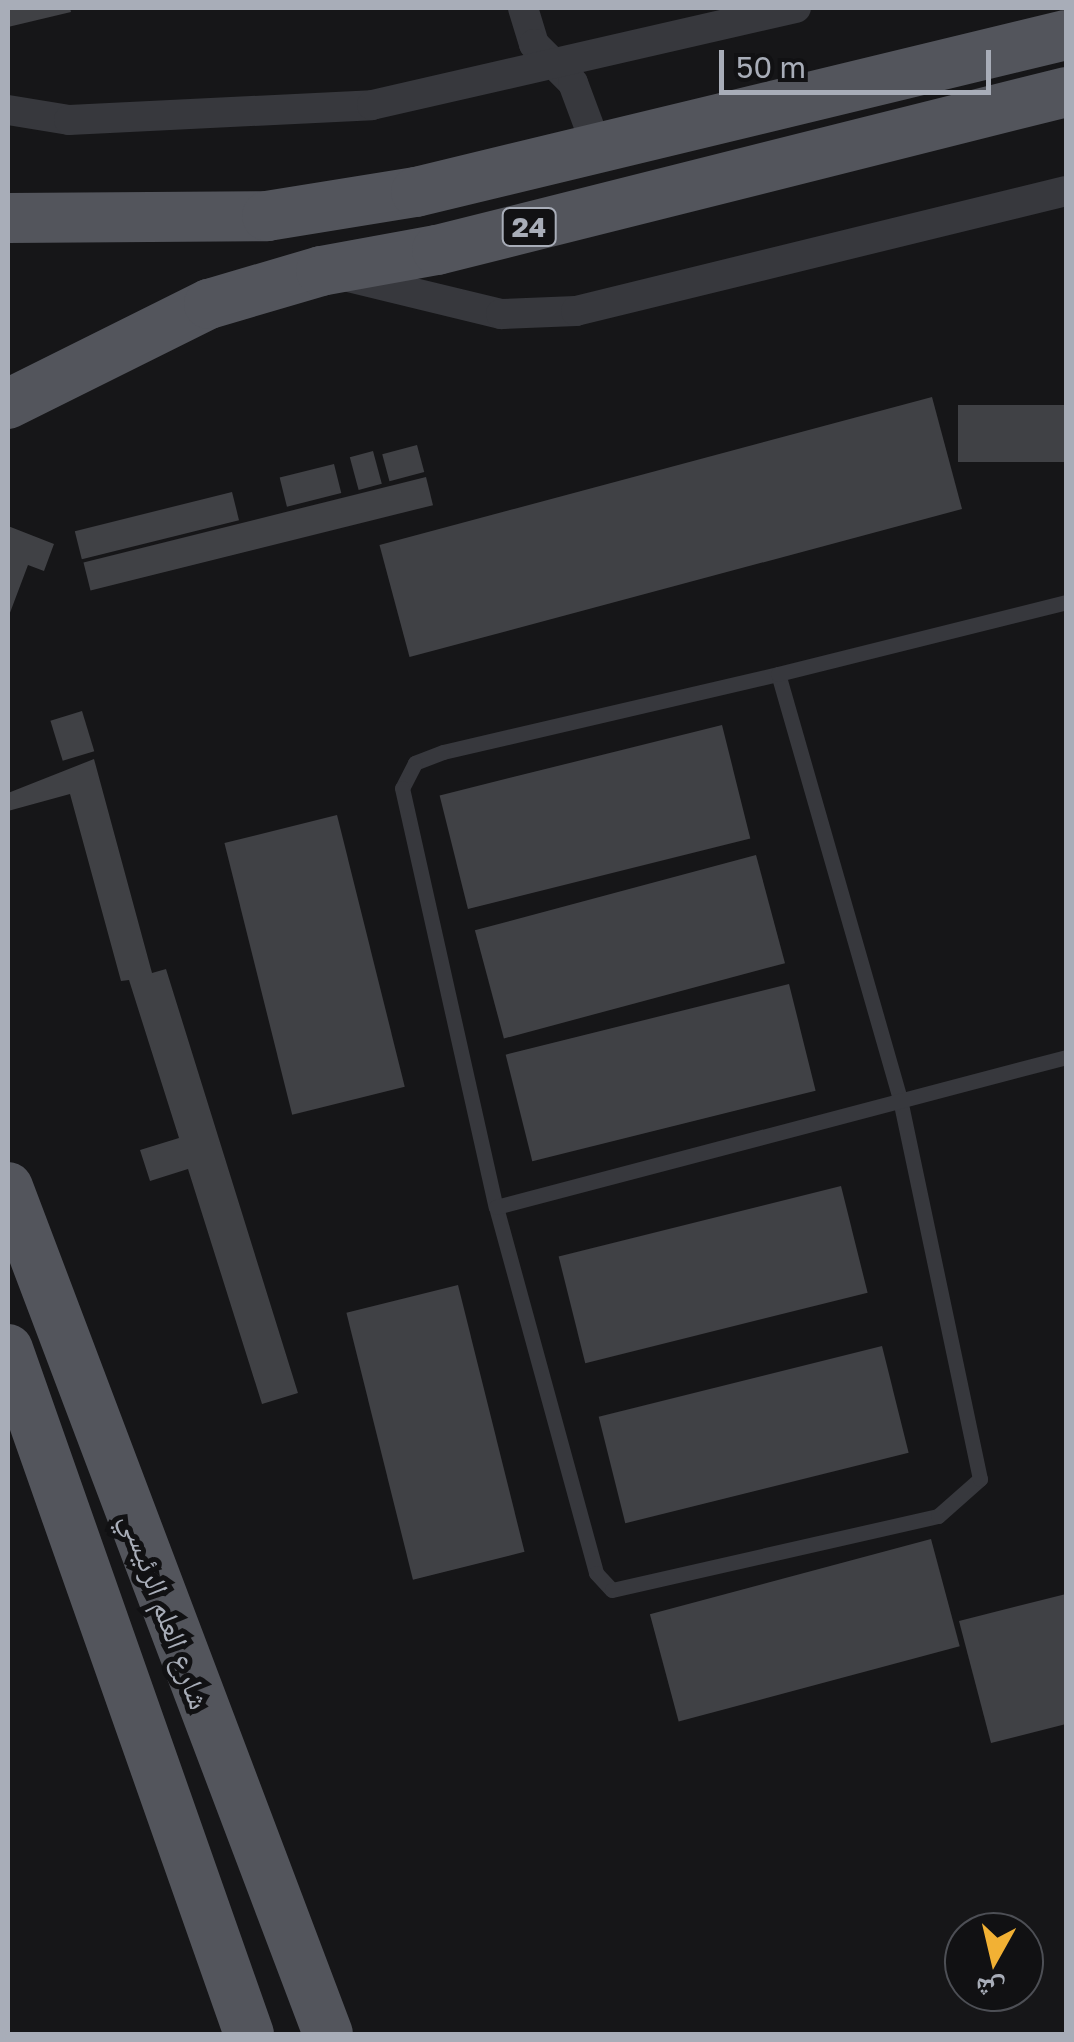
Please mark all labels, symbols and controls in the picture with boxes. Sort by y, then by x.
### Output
scale bar [724,30,996,92]
text: 50 m [736,49,806,85]
road number: 24 [502,204,556,250]
street label: شارع العلم الرئيسي [114,1508,218,1714]
north arrow [944,1912,1044,2012]
text: ش [973,1972,1007,2009]

